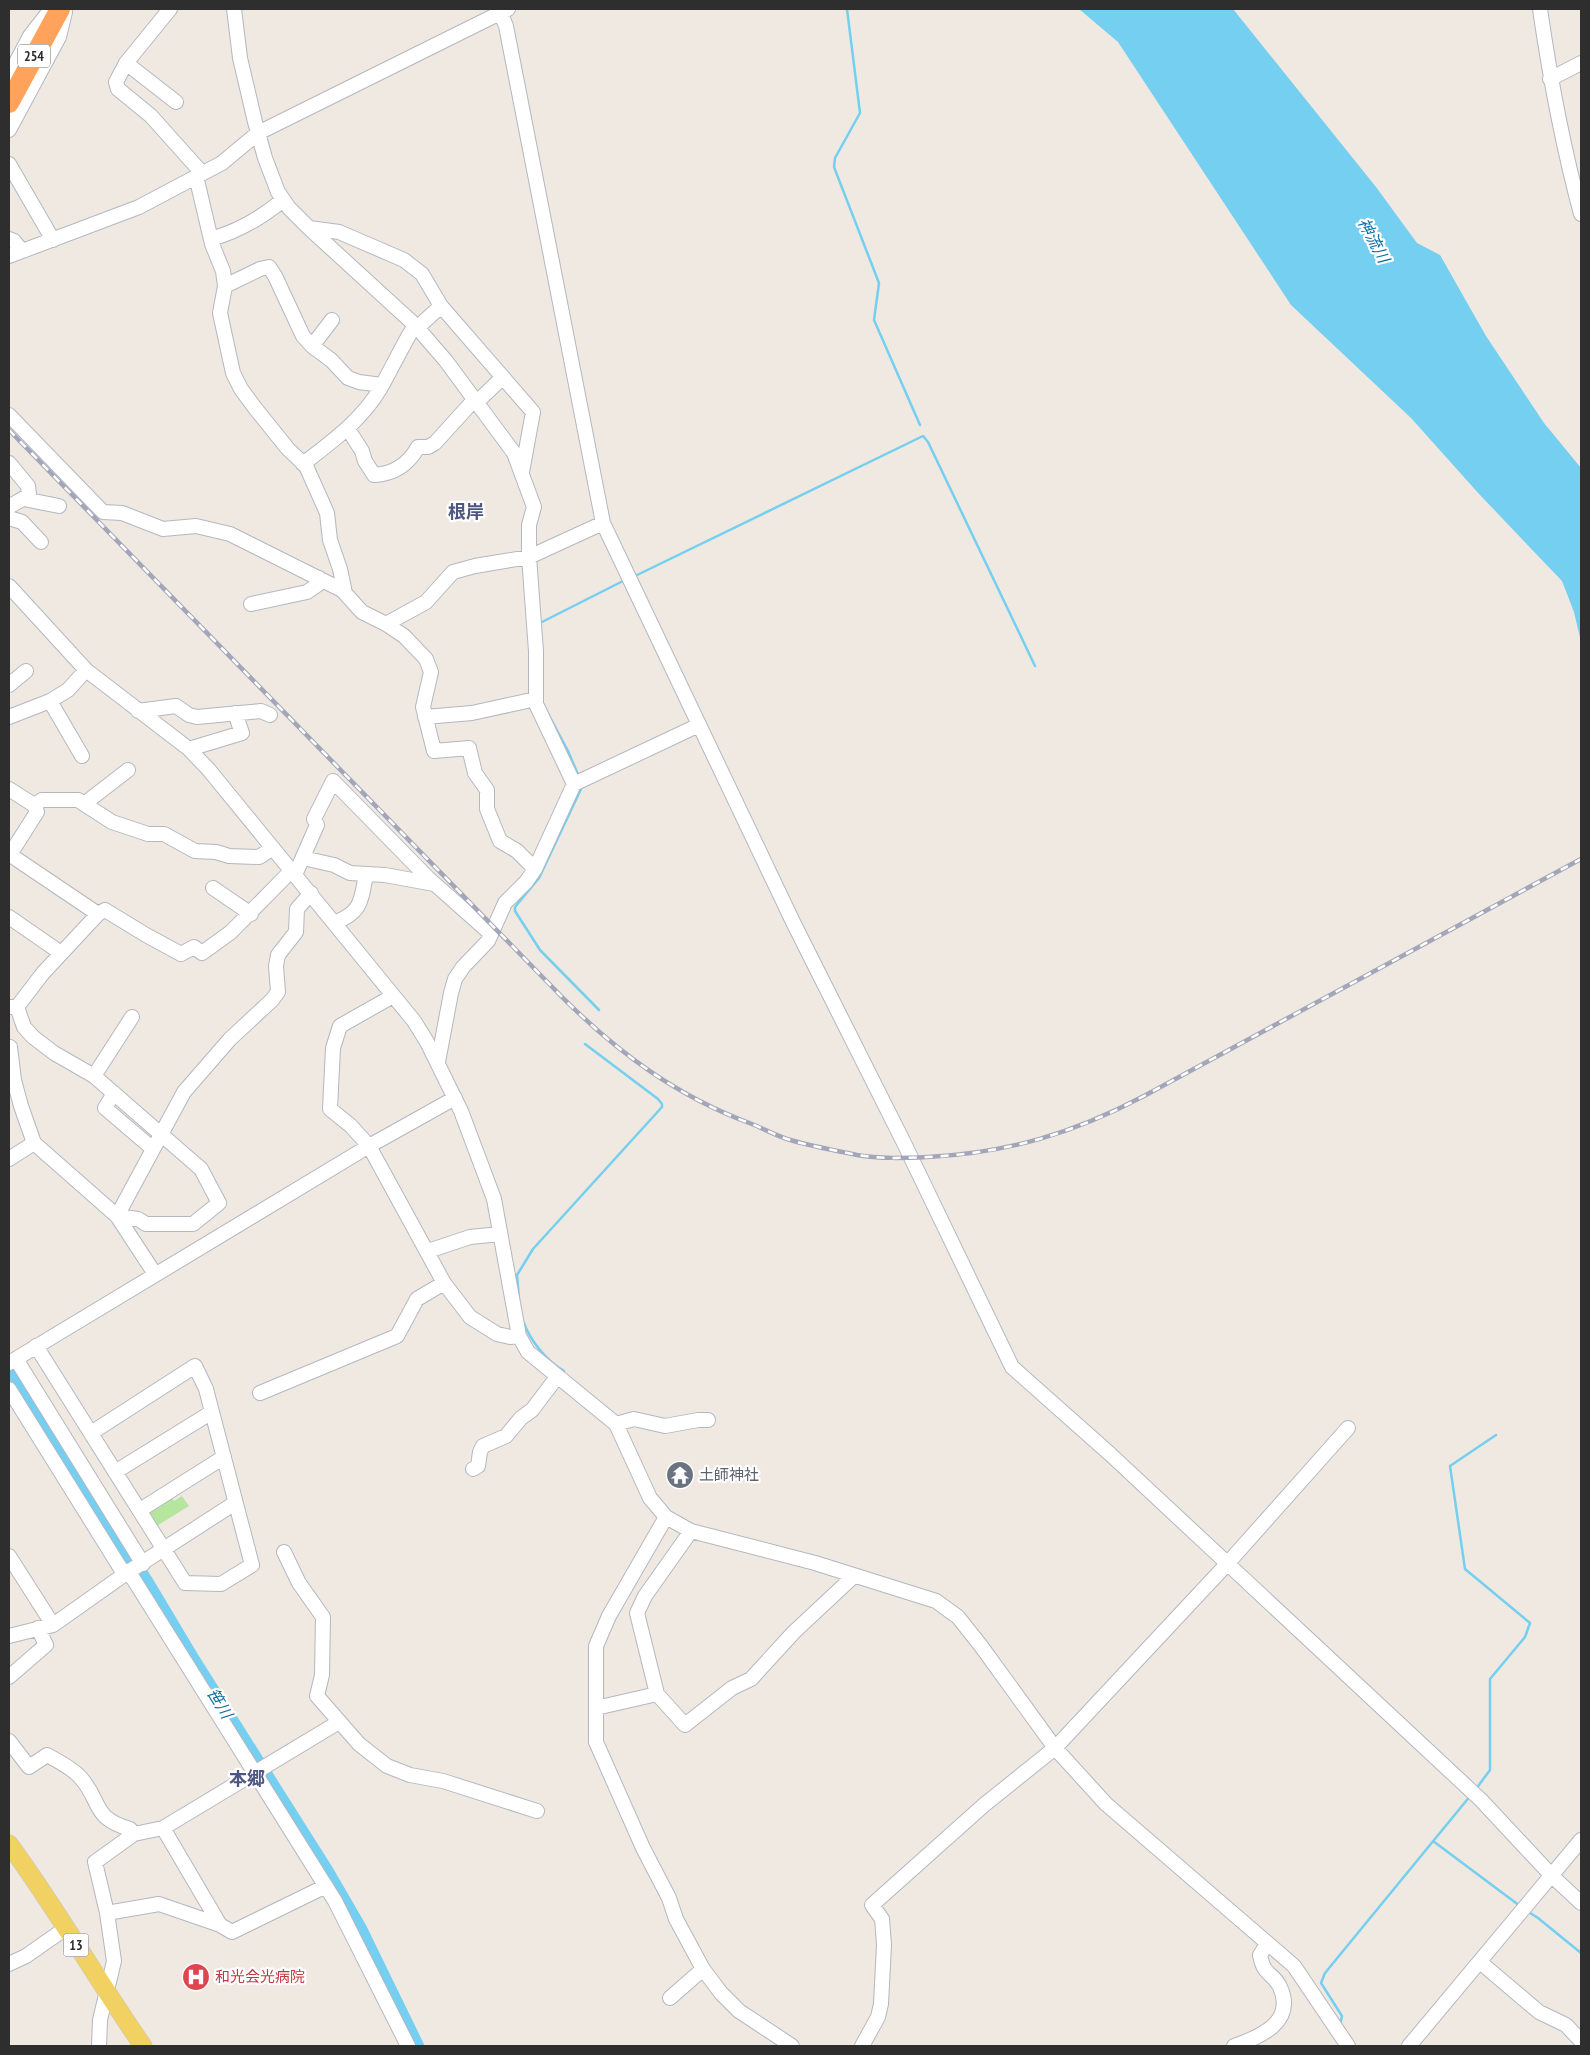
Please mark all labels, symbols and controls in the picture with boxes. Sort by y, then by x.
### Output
road number: 254 [18,44,50,68]
water label: 神流川 [1354,214,1395,268]
district label: 根岸 [448,500,484,523]
temple icon: 土師神社 [665,1460,695,1490]
place label: 土師神社 [699,1465,759,1484]
water label: 笹川 [203,1684,238,1724]
district label: 本郷 [229,1767,265,1790]
road number: 13 [64,1934,88,1956]
hospital icon: 和光会光病院 [181,1962,211,1992]
place label: 和光会光病院 [215,1967,305,1986]

